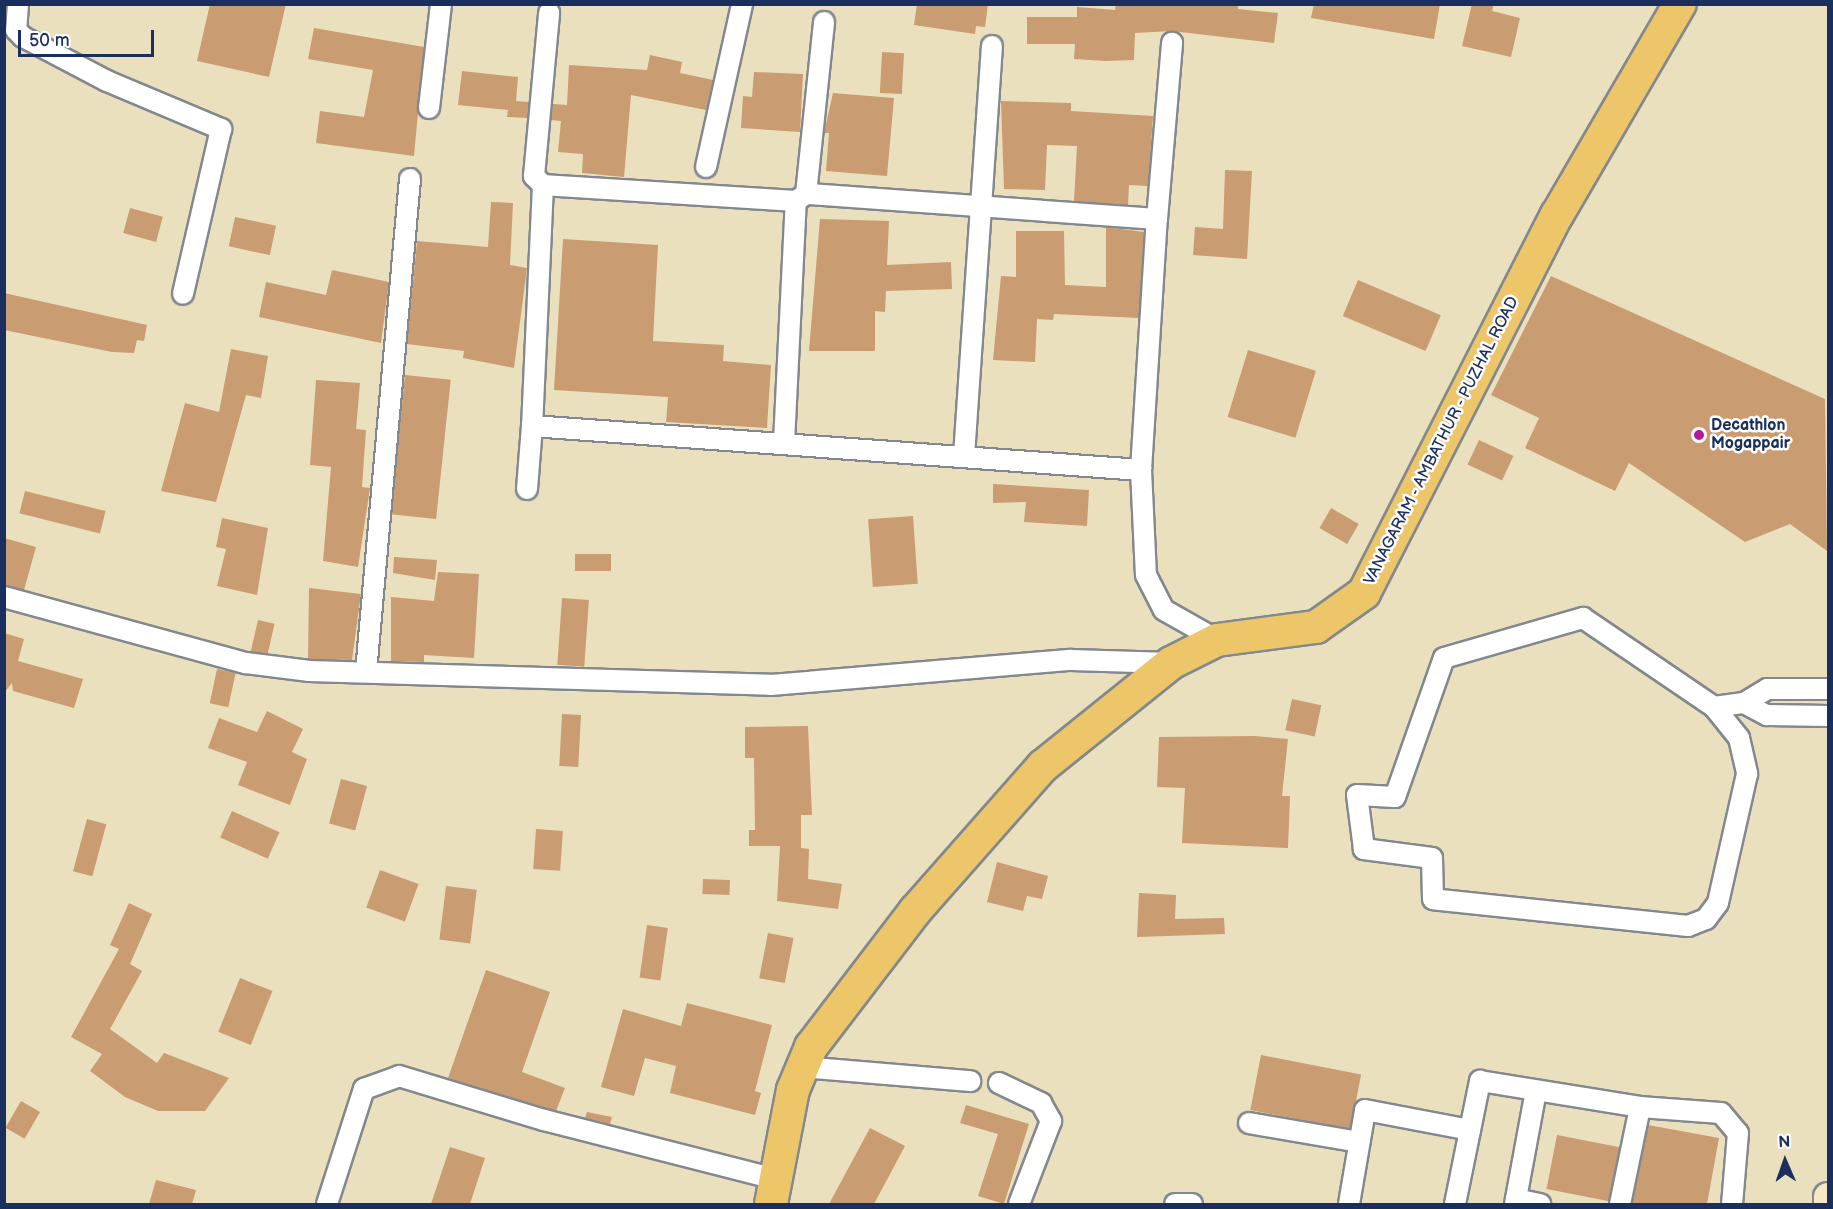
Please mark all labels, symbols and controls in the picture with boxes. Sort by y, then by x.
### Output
scale bar [21,18,158,56]
text: 50 m [29,30,70,51]
street label: VANAGARAM - AMBATHUR - PUZHAL ROAD [1360,293,1524,589]
place label: Decathlon Mogappair [1711,416,1790,454]
marker: Decathlon Mogappair [1692,428,1706,442]
north arrow [1755,1131,1815,1191]
text: N [1778,1133,1791,1152]

